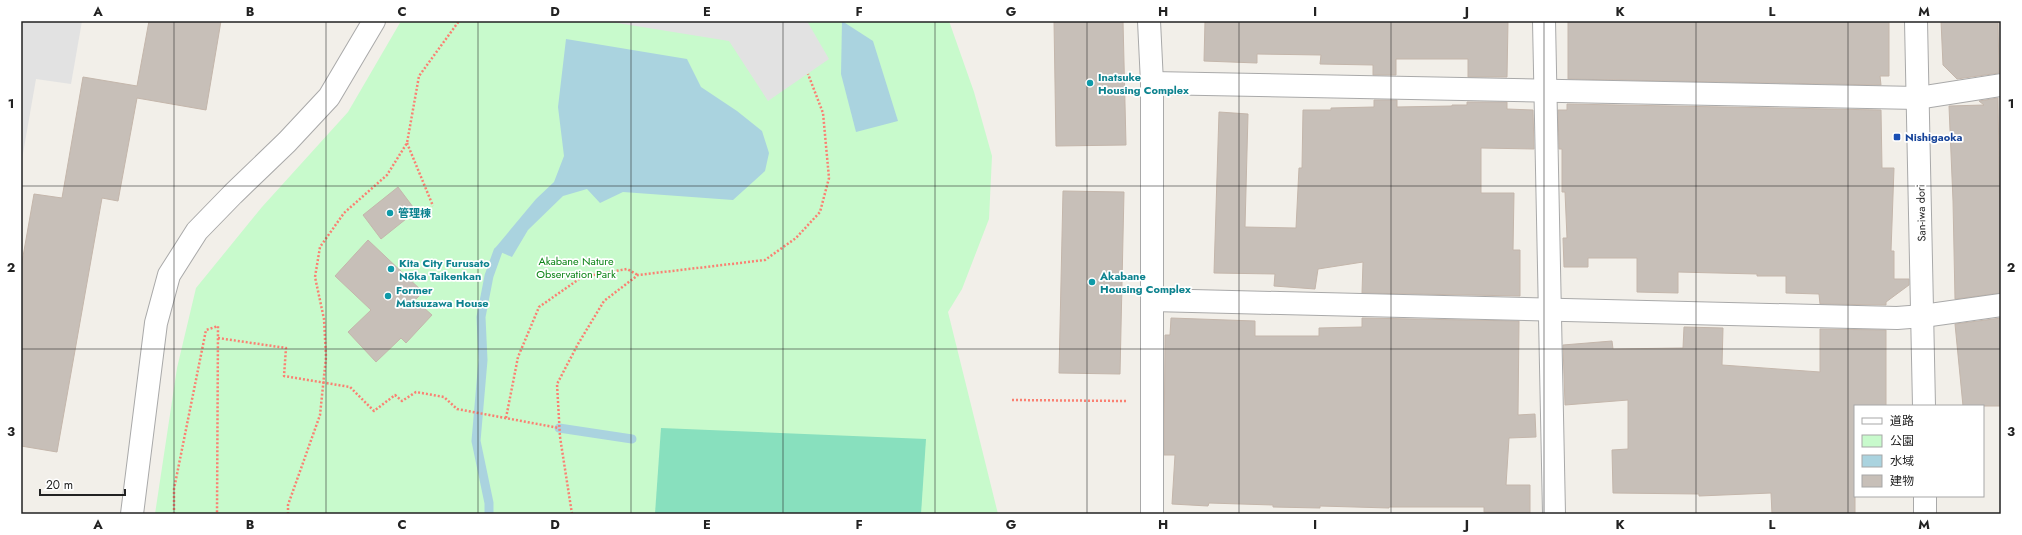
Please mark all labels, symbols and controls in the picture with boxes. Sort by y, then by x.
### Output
text: A [92,2,103,21]
text: B [246,2,255,21]
text: C [397,2,407,21]
text: D [550,2,560,21]
text: E [703,2,711,21]
text: F [855,2,863,21]
text: G [1006,2,1017,21]
text: H [1158,2,1168,21]
text: I [1313,2,1317,21]
text: J [1462,2,1469,21]
text: K [1615,2,1625,21]
text: L [1769,2,1776,21]
text: M [1918,2,1930,21]
place label: Inatsuke Housing Complex [1098,69,1189,98]
marker: Inatsuke Housing Complex [1085,78,1095,88]
text: 1 [8,94,14,113]
text: 1 [2008,94,2014,113]
place label: Nishigaoka [1905,129,1963,145]
marker: Nishigaoka [1892,132,1902,142]
street label: San-iwa dori [1912,184,1929,242]
place label: 管理棟 [398,205,431,221]
marker: 管理棟 [385,208,395,218]
park label: Akabane Nature Observation Park [536,253,616,282]
place label: Kita City Furusato Nōka Taikenkan [399,255,490,284]
text: 2 [7,258,15,277]
text: 2 [2007,258,2015,277]
marker: Kita City Furusato Nōka Taikenkan [386,264,396,274]
place label: Akabane Housing Complex [1099,268,1191,297]
marker: Akabane Housing Complex [1087,277,1097,287]
place label: Former Matsuzawa House [396,282,489,311]
marker: Former Matsuzawa House [383,291,393,301]
legend [1854,405,1984,497]
text: 道路 [1890,412,1914,430]
text: 3 [7,422,15,441]
text: 3 [2007,422,2015,441]
text: 公園 [1890,432,1914,450]
text: 水域 [1890,452,1914,470]
scale bar [40,471,125,497]
text: 建物 [1890,472,1914,490]
text: 20 m [46,476,73,494]
text: A [92,515,103,534]
text: B [246,515,255,534]
text: C [397,515,407,534]
text: D [550,515,560,534]
text: E [703,515,711,534]
text: F [855,515,863,534]
text: G [1006,515,1017,534]
text: H [1158,515,1168,534]
text: I [1313,515,1317,534]
text: J [1462,515,1469,534]
text: K [1615,515,1625,534]
text: L [1769,515,1776,534]
text: M [1918,515,1930,534]

